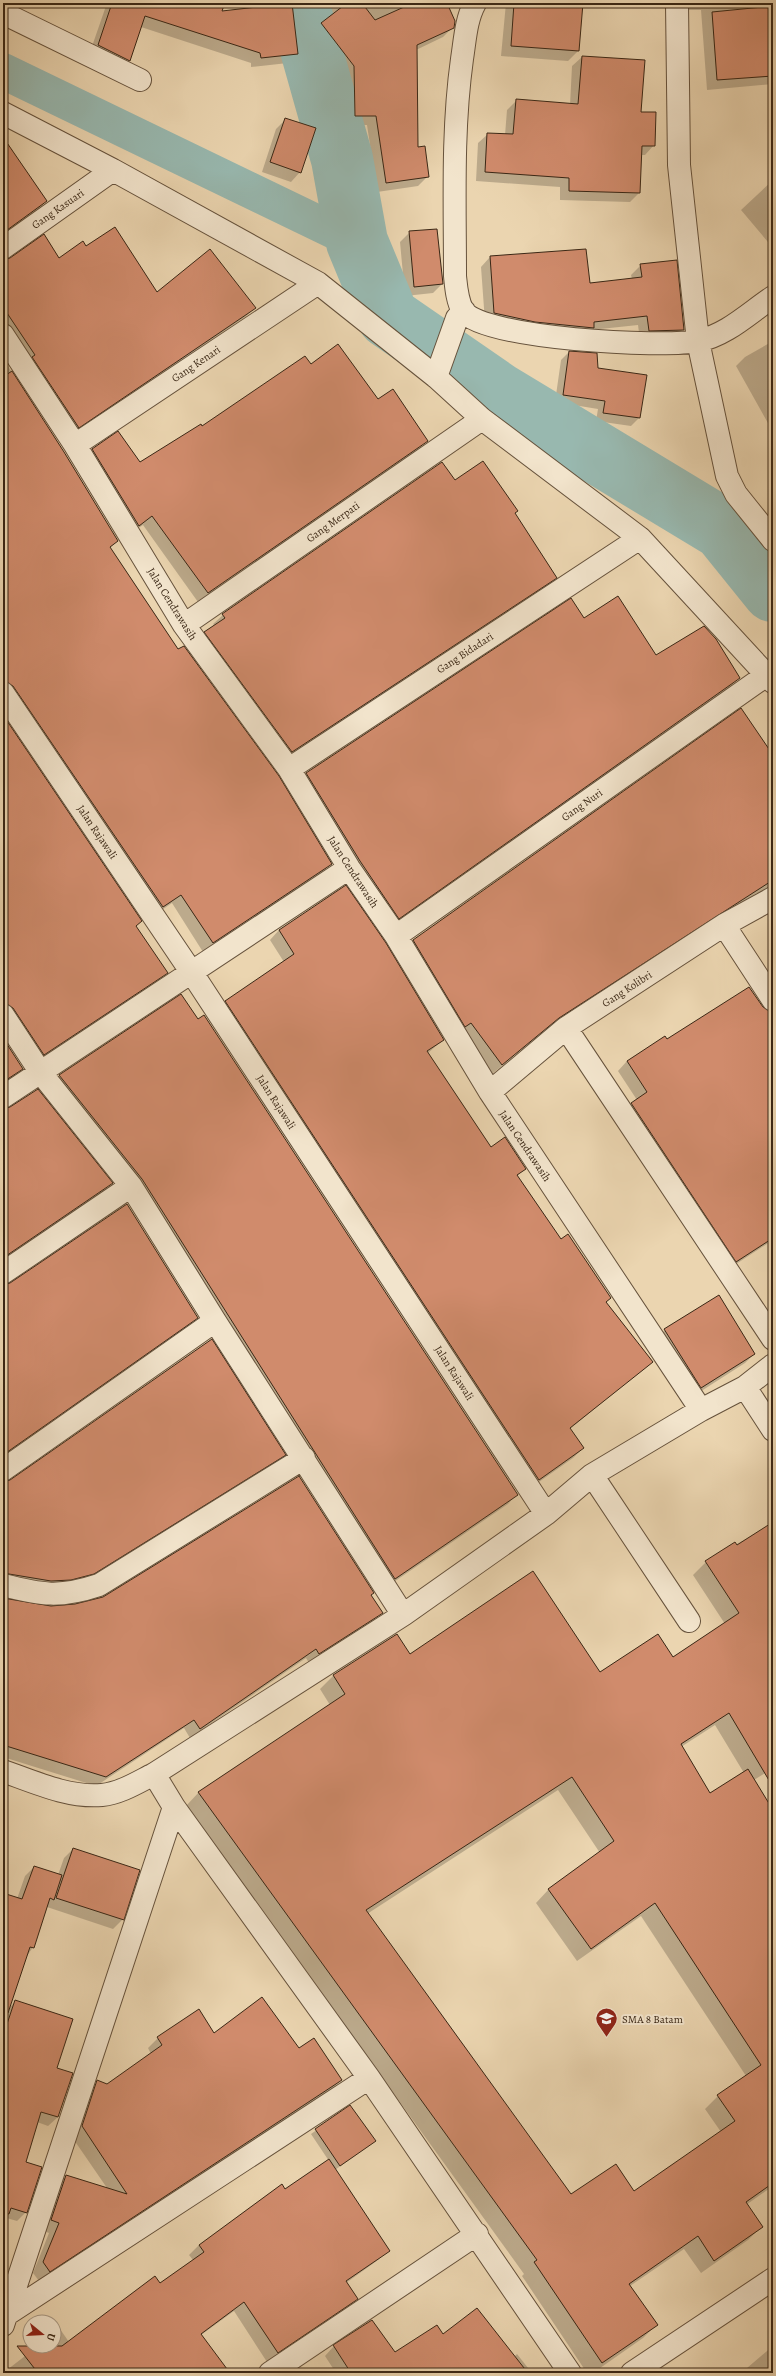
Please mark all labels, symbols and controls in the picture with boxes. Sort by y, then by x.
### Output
street label: Gang Kasuari [29,185,87,233]
street label: Gang Kenari [169,342,223,386]
street label: Gang Merpati [303,498,363,546]
street label: Jalan Cendrawasih [144,565,200,643]
street label: Gang Bidadari [434,629,496,677]
street label: Gang Nuri [558,785,606,825]
street label: Jalan Rajawali [73,802,121,862]
street label: Jalan Cendrawasih [324,833,382,911]
street label: Gang Kolibri [599,967,655,1011]
street label: Jalan Rajawali [253,1072,299,1132]
street label: Jalan Cendrawasih [496,1107,555,1185]
street label: Jalan Rajawali [431,1343,477,1403]
school or university icon: SMA 8 Batam [593,2006,619,2039]
place label: SMA 8 Batam [622,2012,683,2027]
north arrow [22,2314,62,2354]
text: U [43,2331,59,2343]

